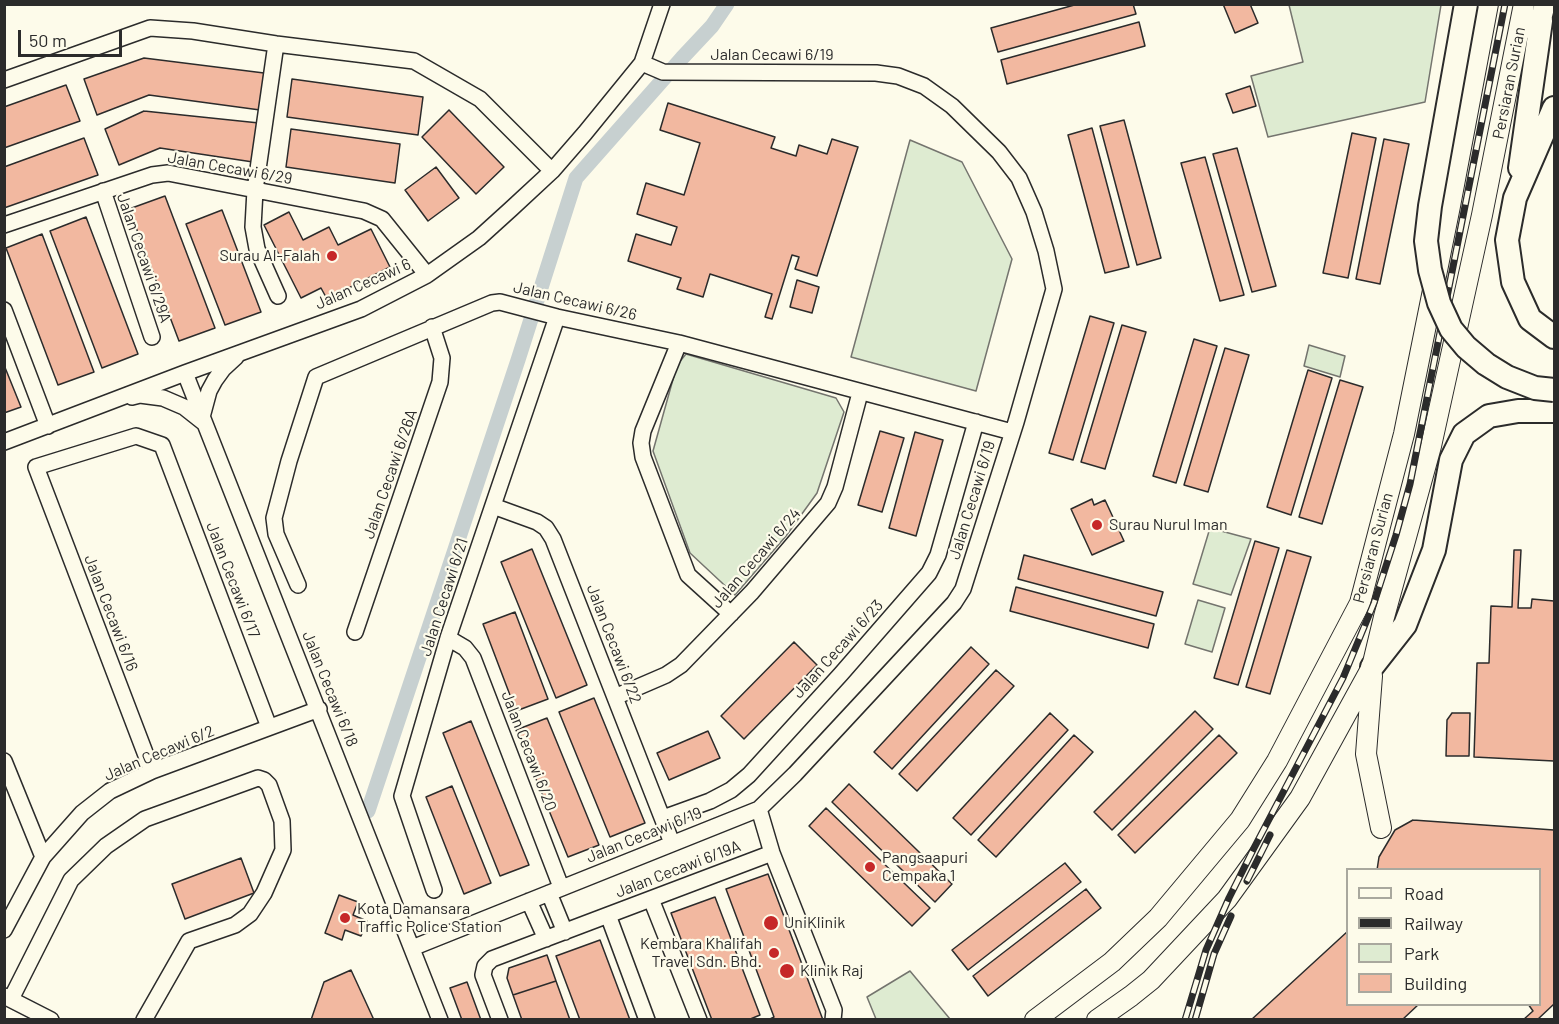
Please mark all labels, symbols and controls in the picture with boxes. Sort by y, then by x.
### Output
scale bar [21,18,124,56]
street label: Persiaran Surian [1489,25,1529,141]
text: 50 m [29,29,67,51]
street label: Jalan Cecawi 6/19 [710,45,834,65]
street label: Jalan Cecawi 6/29 [166,148,294,188]
street label: Jalan Cecawi 6/29A [113,191,175,325]
place label: Surau Al-Falah [219,246,320,266]
marker: Surau Al-Falah [325,249,339,263]
street label: Jalan Cecawi 6 [312,254,414,314]
street label: Jalan Cecawi 6/26 [511,277,639,325]
street label: Jalan Cecawi 6/26A [359,407,421,541]
street label: Jalan Cecawi 6/19 [945,438,999,562]
street label: Persiaran Surian [1349,491,1397,605]
street label: Jalan Cecawi 6/24 [707,504,805,612]
place label: Surau Nurul Iman [1109,515,1228,535]
marker: Surau Nurul Iman [1090,518,1104,532]
street label: Jalan Cecawi 6/17 [202,519,264,641]
street label: Jalan Cecawi 6/21 [416,535,472,659]
street label: Jalan Cecawi 6/16 [80,552,142,674]
street label: Jalan Cecawi 6/22 [582,582,646,706]
street label: Jalan Cecawi 6/23 [789,596,887,702]
street label: Jalan Cecawi 6/18 [298,628,362,750]
street label: Jalan Cecawi 6/20 [497,688,561,814]
street label: Jalan Cecawi 6/2 [101,721,217,785]
street label: Jalan Cecawi 6/19 [583,803,705,867]
street label: Jalan Cecawi 6/19A [613,836,743,902]
place label: Pangsaapuri Cempaka 1 [882,848,968,886]
marker: Pangsaapuri Cempaka 1 [863,860,877,874]
legend [1346,868,1541,1006]
text: Road [1404,882,1444,904]
place label: Kota Damansara Traffic Police Station [357,899,502,937]
marker: Kota Damansara Traffic Police Station [338,911,352,925]
text: Railway [1404,912,1463,934]
place label: UniKlinik [784,913,845,933]
marker: UniKlinik [762,914,780,932]
place label: Kembara Khalifah Travel Sdn. Bhd. [640,934,762,972]
text: Park [1404,942,1439,964]
marker: Kembara Khalifah Travel Sdn. Bhd. [767,946,781,960]
place label: Klinik Raj [800,961,863,981]
marker: Klinik Raj [778,962,796,980]
text: Building [1404,972,1467,994]

